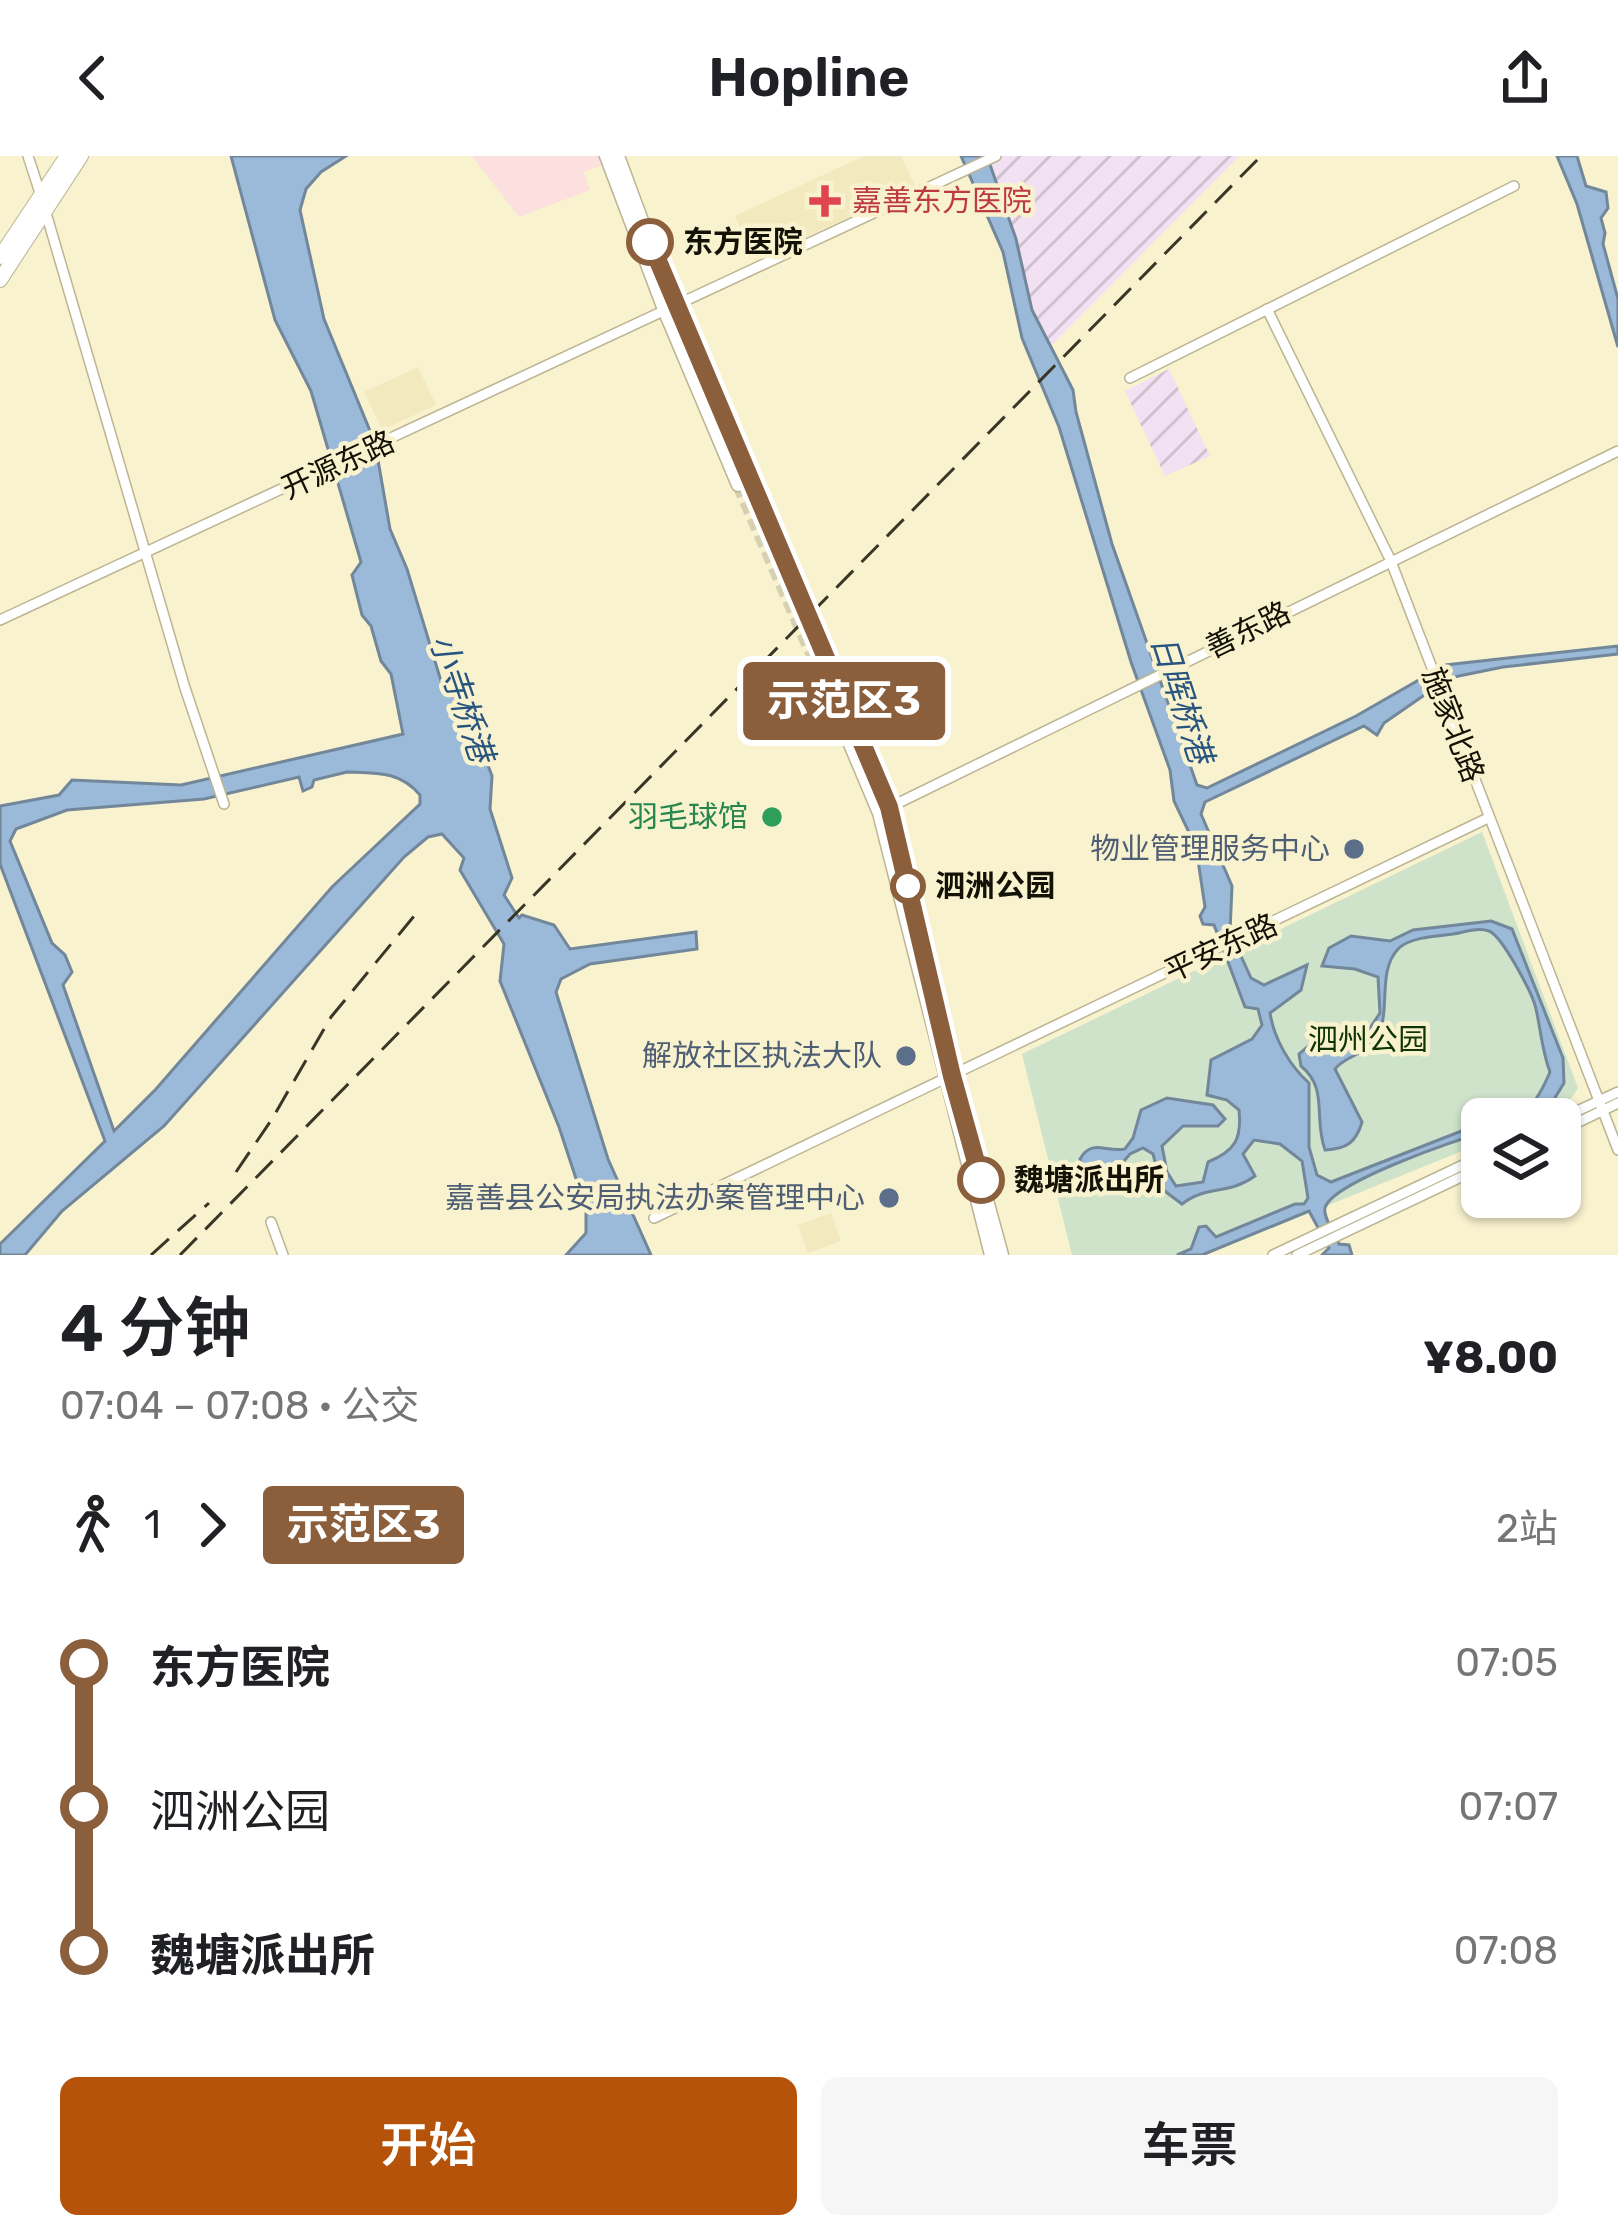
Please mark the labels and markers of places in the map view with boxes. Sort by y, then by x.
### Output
place label: 嘉善东方医院 [852,183,1032,219]
marker: 嘉善东方医院 [809,185,841,217]
marker: 东方医院 [628,220,672,264]
place label: 东方医院 [683,224,803,260]
place label: 羽毛球馆 [628,799,748,835]
marker: 羽毛球馆 [759,804,785,830]
place label: 物业管理服务中心 [1090,831,1330,867]
marker: 物业管理服务中心 [1341,836,1367,862]
place label: 泗洲公园 [935,868,1055,904]
marker: 泗洲公园 [892,870,924,902]
place label: 解放社区执法大队 [642,1038,882,1074]
marker: 解放社区执法大队 [893,1043,919,1069]
marker: 魏塘派出所 [959,1158,1003,1202]
place label: 魏塘派出所 [1014,1162,1164,1198]
place label: 嘉善县公安局执法办案管理中心 [445,1180,865,1216]
marker: 嘉善县公安局执法办案管理中心 [876,1185,902,1211]

